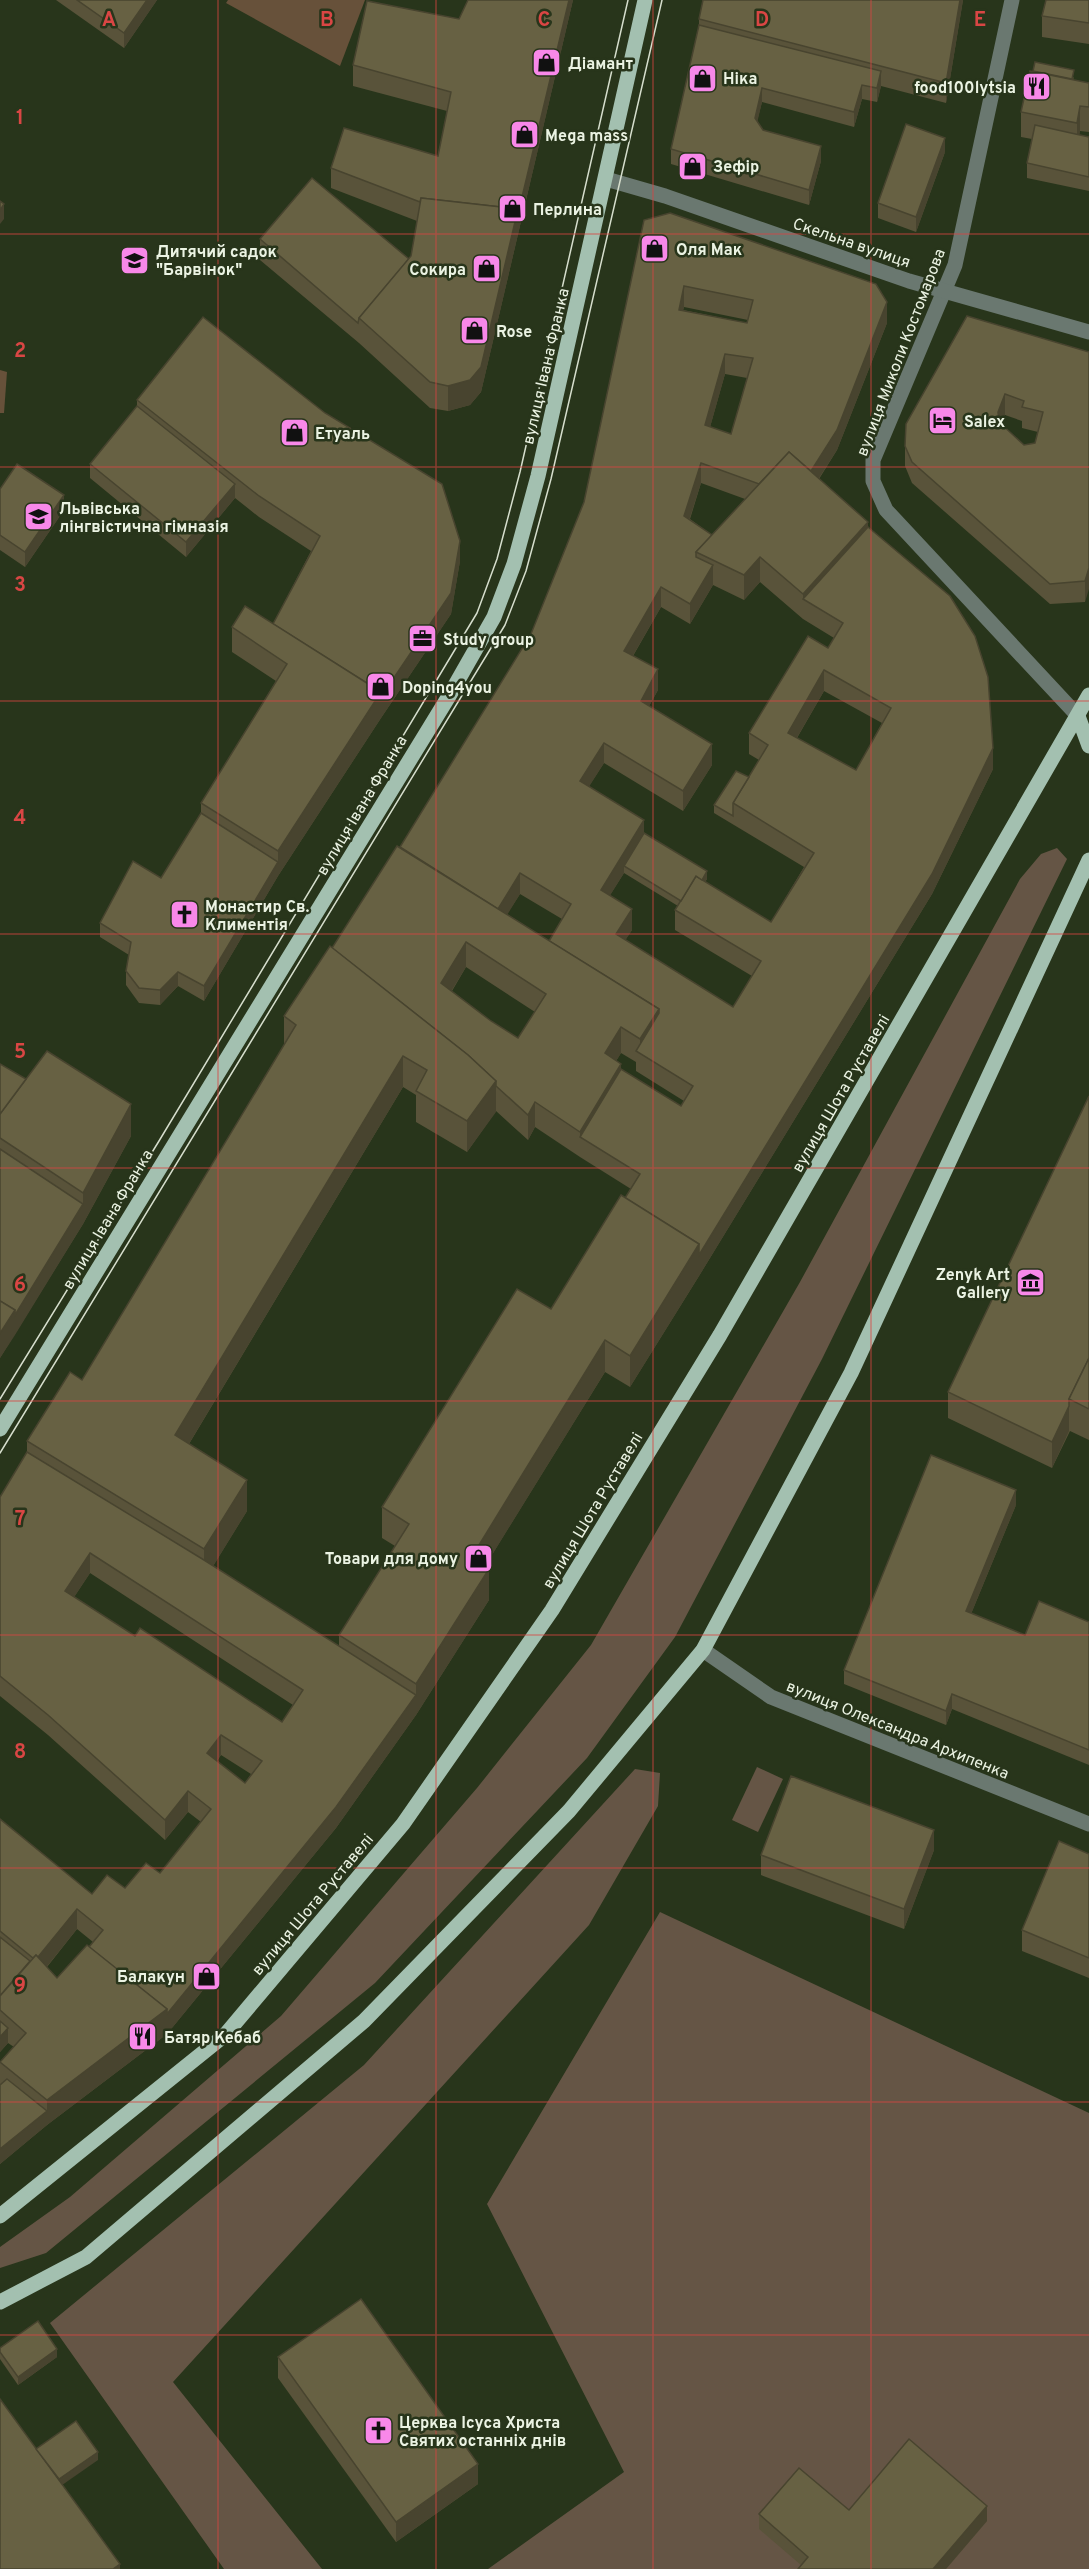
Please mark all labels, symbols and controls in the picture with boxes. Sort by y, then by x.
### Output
text: A [102,8,116,34]
text: B [320,8,334,34]
text: C [538,8,550,34]
text: D [755,8,769,34]
text: E [974,8,986,34]
shop icon: Діамант [531,47,563,79]
place label: Діамант [568,55,633,75]
shop icon: Ніка [686,62,718,94]
place label: Ніка [723,70,757,90]
restaurant icon: food100lytsia [1021,71,1053,103]
place label: food100lytsia [914,79,1016,99]
text: 1 [16,106,24,132]
shop icon: Mega mass [508,119,540,151]
place label: Mega mass [545,127,628,147]
shop icon: Зефір [676,150,708,182]
place label: Зефір [713,158,759,178]
shop icon: Перлина [496,193,528,225]
place label: Перлина [533,201,602,221]
street label: Скельна вулиця [790,214,913,273]
shop icon: Оля Мак [639,233,671,265]
place label: Оля Мак [676,241,742,261]
place label: Дитячий садок "Барвінок" [156,243,277,281]
school or university icon: Дитячий садок "Барвінок" [119,244,151,276]
street label: вулиця Миколи Костомарова [853,246,951,459]
shop icon: Сокира [471,253,503,285]
place label: Сокира [409,261,466,281]
street label: вулиця Івана Франка [519,286,575,447]
shop icon: Rose [459,315,491,347]
place label: Rose [496,323,532,343]
text: 2 [14,339,26,365]
hotel icon: Salex [927,405,959,437]
place label: Salex [964,413,1005,433]
shop icon: Етуаль [278,417,310,449]
place label: Етуаль [315,425,370,445]
place label: Львівська лінгвістична гімназія [59,500,229,538]
school or university icon: Львівська лінгвістична гімназія [22,501,54,533]
text: 3 [14,573,26,599]
office icon: Study group [406,623,438,655]
place label: Study group [443,631,534,651]
shop icon: Doping4you [365,671,397,703]
place label: Doping4you [402,679,492,699]
street label: вулиця Івана Франка [313,732,412,880]
text: 4 [14,806,26,832]
place label: Монастир Св. Климентія [205,898,310,936]
church icon: Монастир Св. Климентія [168,899,200,931]
street label: вулиця Шота Руставелі [788,1012,895,1176]
text: 5 [14,1040,26,1066]
street label: вулиця Івана Франка [59,1146,158,1294]
place label: Zenyk Art Gallery [936,1266,1010,1304]
museum icon: Zenyk Art Gallery [1015,1267,1047,1299]
text: 6 [14,1273,26,1299]
street label: вулиця Шота Руставелі [539,1429,648,1593]
text: 7 [15,1507,25,1533]
shop icon: Товари для дому [463,1542,495,1574]
place label: Товари для дому [325,1550,458,1570]
street label: вулиця Олександра Архипенка [783,1677,1011,1785]
text: 8 [14,1740,26,1766]
street label: вулиця Шота Руставелі [248,1830,379,1980]
shop icon: Балакун [190,1960,222,1992]
place label: Балакун [117,1968,185,1988]
text: 9 [14,1974,26,2000]
restaurant icon: Батяр Кебаб [127,2021,159,2053]
place label: Батяр Кебаб [164,2029,261,2049]
place label: Церква Ісуса Христа Святих останніх днів [399,2414,566,2452]
church icon: Церква Ісуса Христа Святих останніх днів [362,2415,394,2447]

